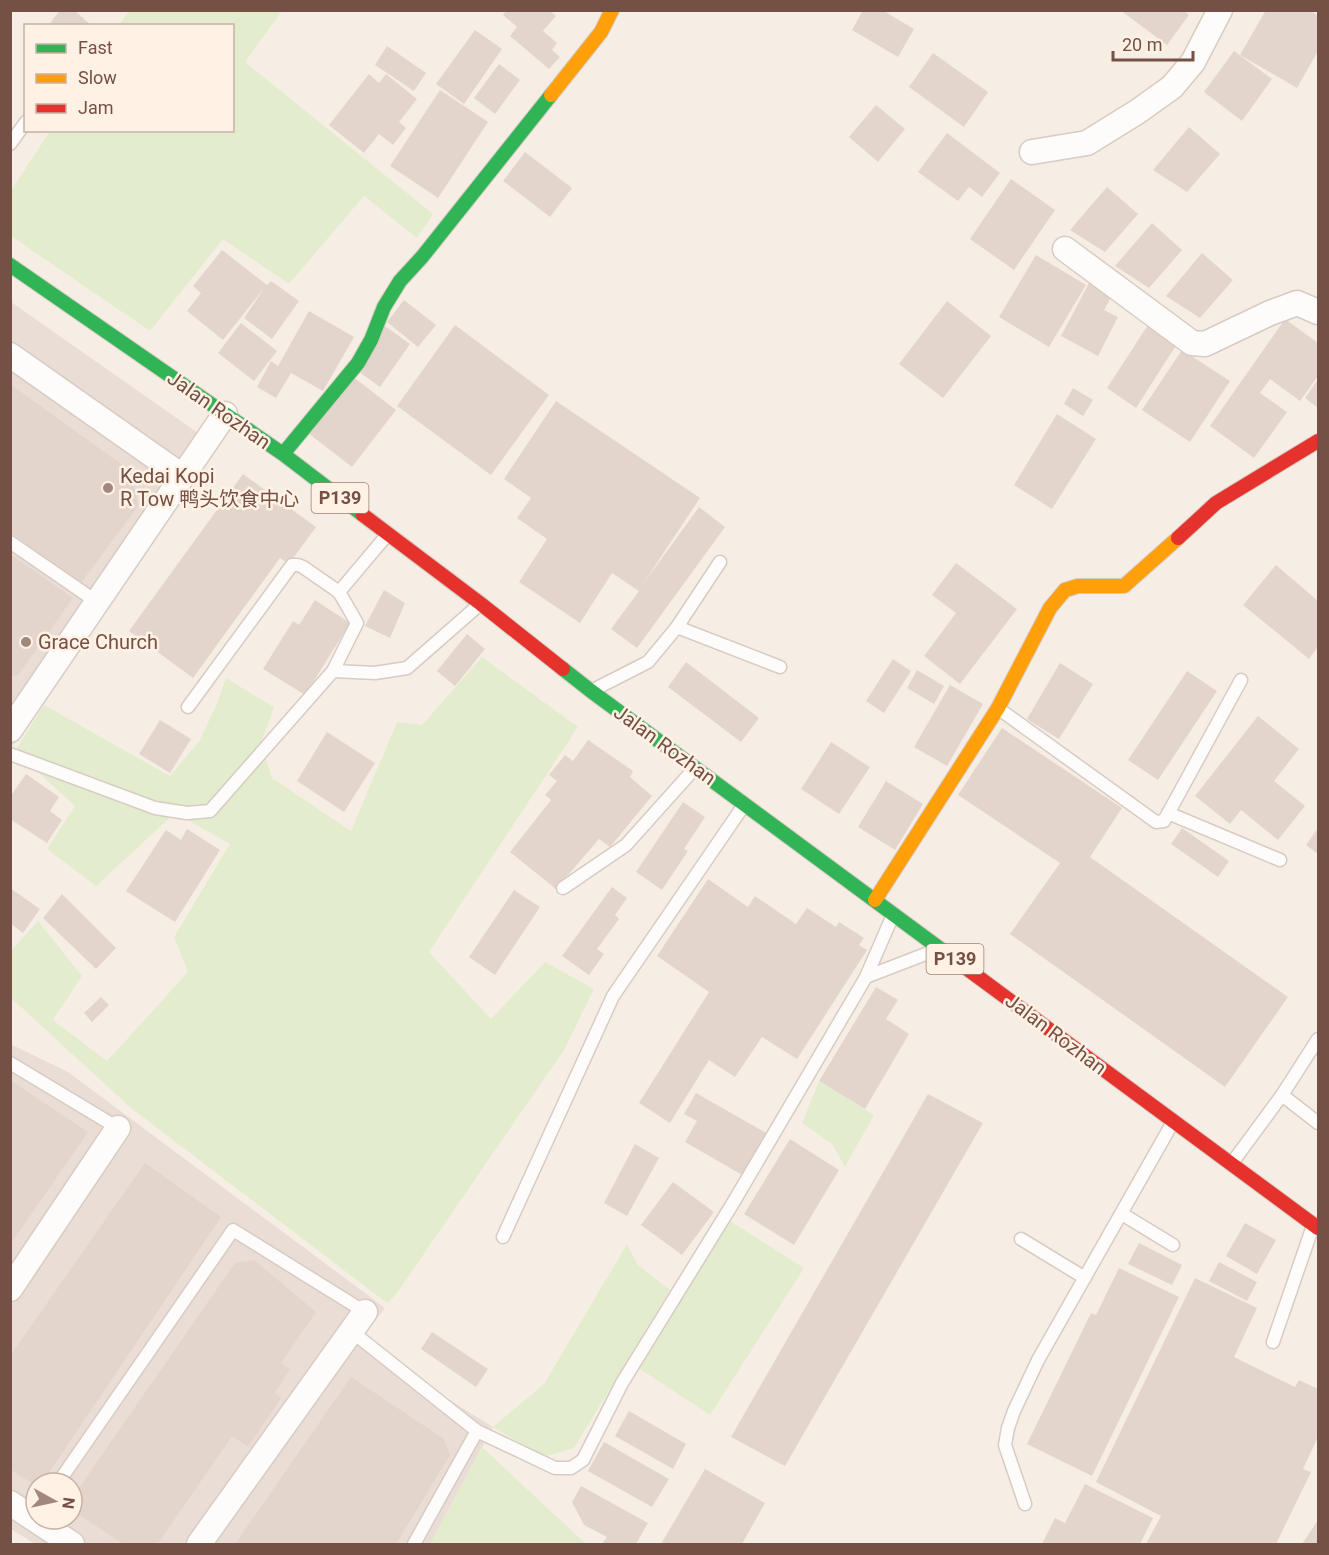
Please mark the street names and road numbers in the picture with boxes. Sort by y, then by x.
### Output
street label: Jalan Rozhan [163,366,275,454]
road number: P139 [312,483,368,513]
street label: Jalan Rozhan [609,700,721,790]
road number: P139 [926,944,984,974]
street label: Jalan Rozhan [1001,988,1111,1080]

